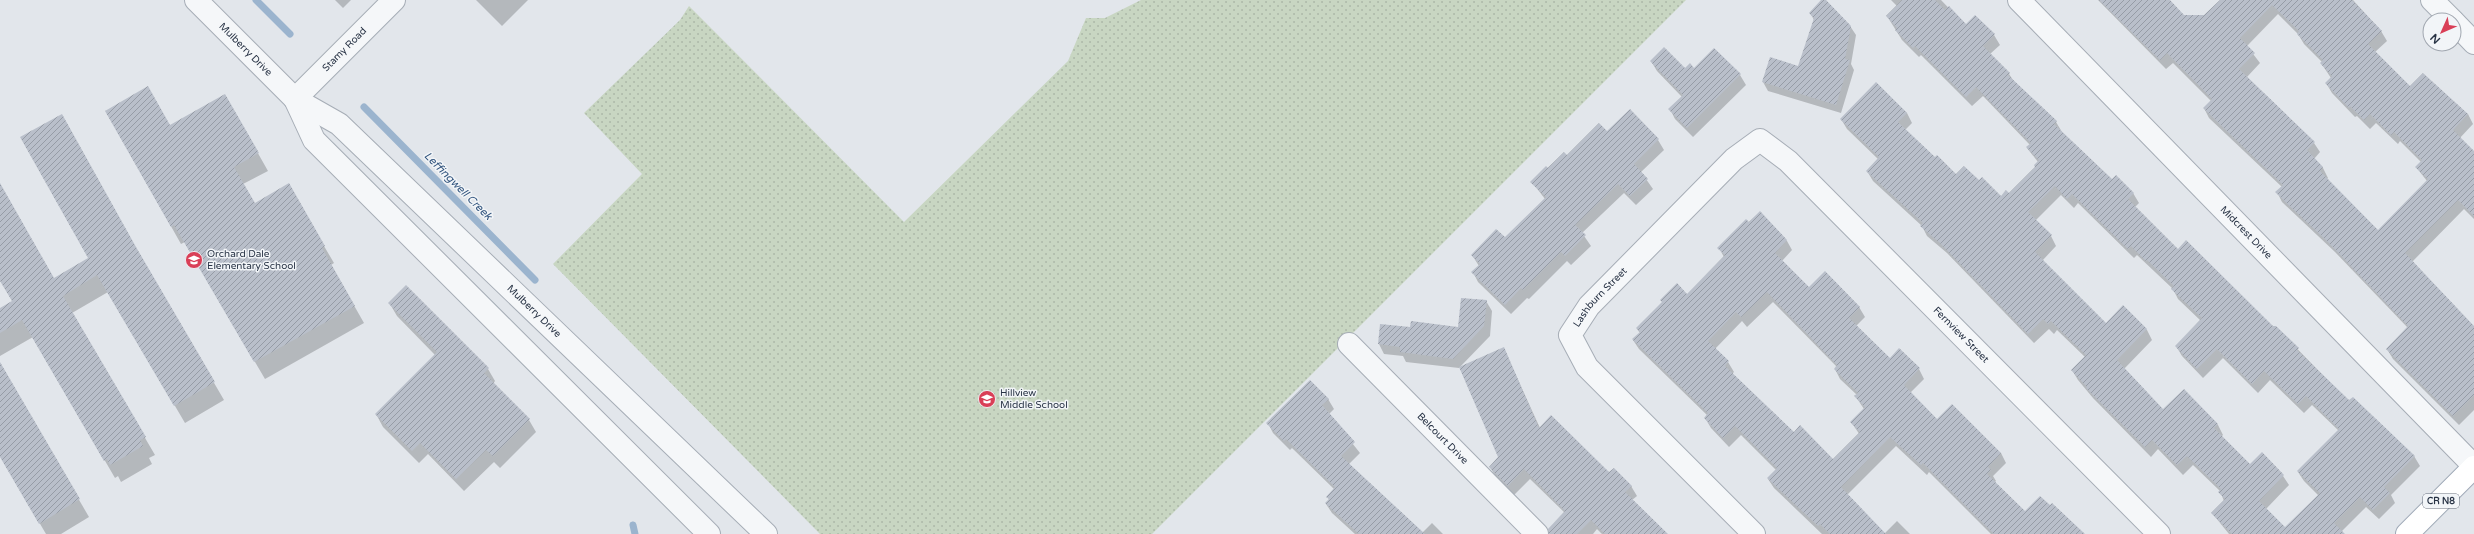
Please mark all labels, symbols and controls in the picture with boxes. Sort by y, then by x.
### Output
north arrow [2422,12,2462,52]
street label: Mulberry Drive [216,20,275,79]
street label: Stamy Road [320,25,369,74]
text: N [2428,31,2443,46]
water label: Leffingwell Creek [421,149,495,223]
street label: Midcrest Drive [2218,204,2275,262]
place label: Orchard Dale Elementary School [207,248,296,272]
school or university icon: Orchard Dale Elementary School [184,250,204,270]
street label: Lashburn Street [1571,265,1630,329]
street label: Mulberry Drive [504,283,564,340]
street label: Fernview Street [1931,304,1991,365]
place label: Hillview Middle School [1000,387,1068,411]
school or university icon: Hillview Middle School [977,389,997,409]
street label: Belcourt Drive [1415,410,1471,467]
road number: CR N8 [2423,494,2459,508]

